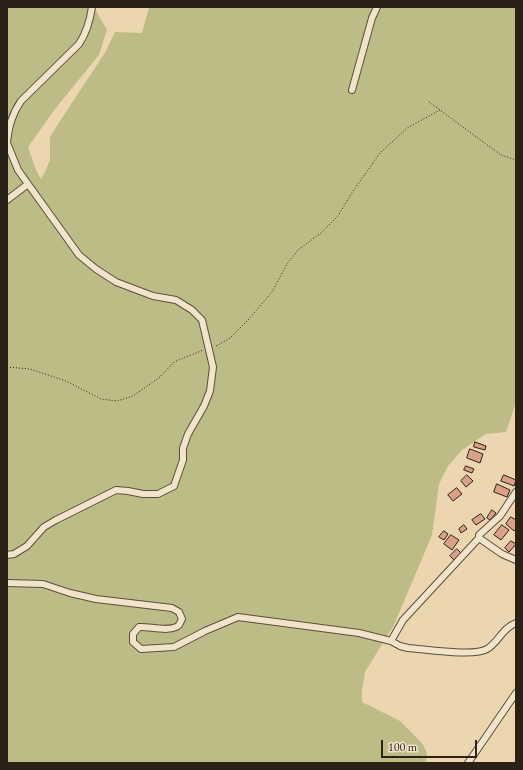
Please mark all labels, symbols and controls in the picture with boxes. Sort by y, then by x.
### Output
scale bar [383,732,479,758]
text: 100 m [388,739,417,755]

